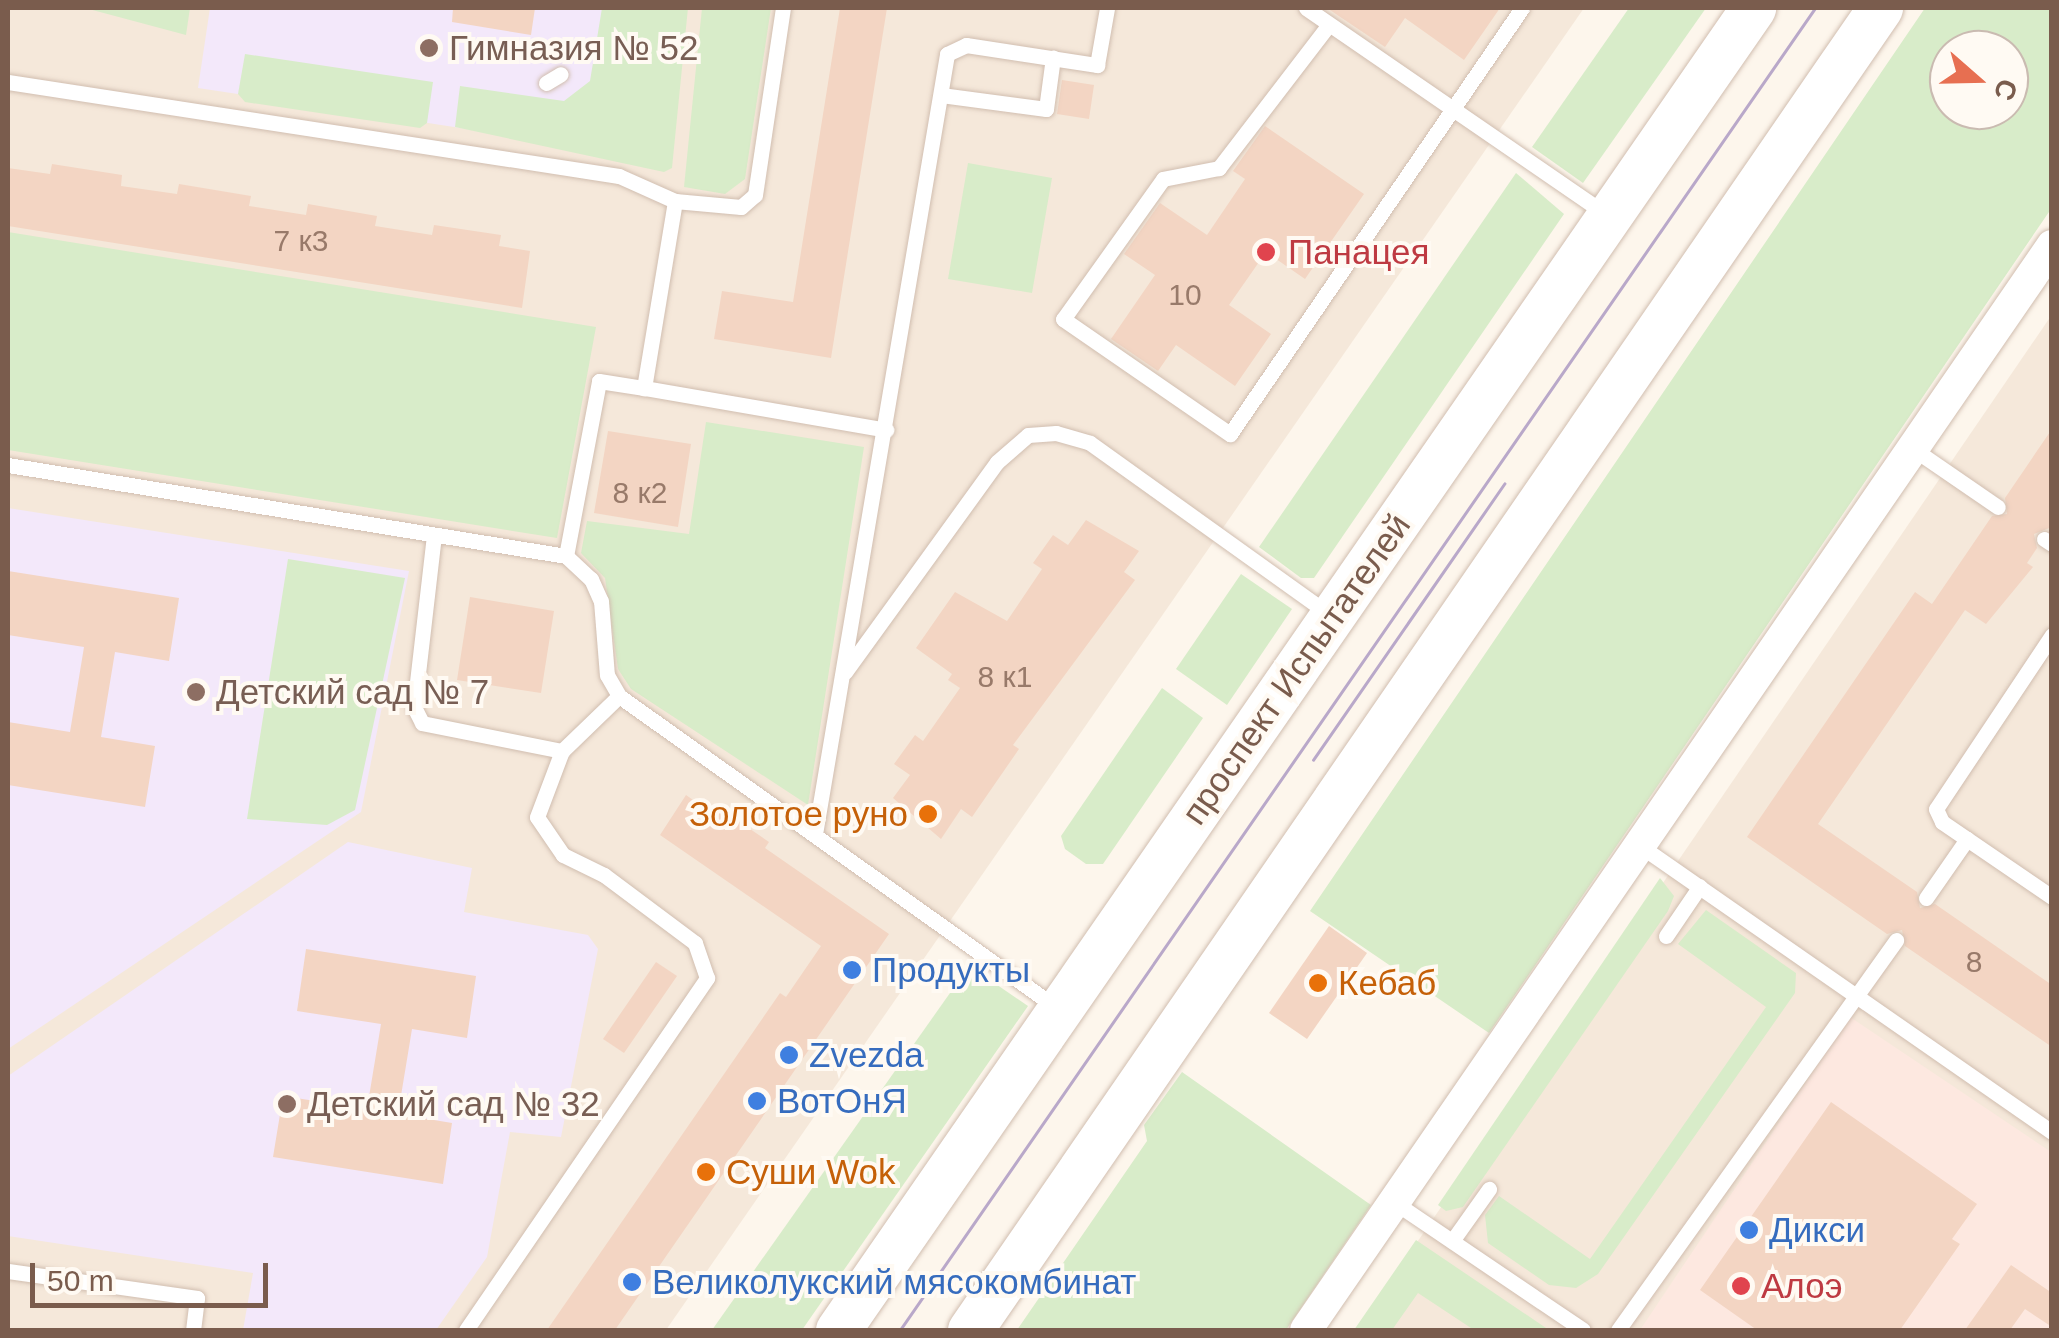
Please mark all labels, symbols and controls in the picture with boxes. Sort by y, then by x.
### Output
place label: Гимназия № 52 [449,27,698,69]
north arrow [1929,30,2029,130]
marker: Гимназия № 52 [418,37,440,59]
text: С [1988,75,2024,105]
house number: 7 к3 [274,223,328,259]
place label: Панацея [1288,231,1429,273]
marker: Панацея [1253,239,1279,265]
house number: 10 [1168,277,1202,313]
house number: 8 к2 [613,475,667,511]
street label: проспект Испытателей [1173,506,1419,832]
house number: 8 к1 [978,659,1032,695]
place label: Детский сад № 7 [216,671,489,713]
marker: Детский сад № 7 [185,681,207,703]
place label: Золотое руно [689,793,908,835]
marker: Золотое руно [917,803,939,825]
house number: 8 [1966,944,1982,980]
place label: Продукты [872,949,1030,991]
marker: Продукты [841,959,863,981]
place label: Кебаб [1338,962,1436,1004]
marker: Кебаб [1307,972,1329,994]
place label: Zvezda [809,1034,924,1076]
marker: Zvezda [778,1044,800,1066]
place label: ВотОнЯ [777,1080,907,1122]
place label: Детский сад № 32 [307,1083,600,1125]
marker: ВотОнЯ [746,1090,768,1112]
marker: Детский сад № 32 [276,1093,298,1115]
place label: Суши Wok [726,1151,895,1193]
marker: Суши Wok [695,1161,717,1183]
place label: Дикси [1769,1209,1865,1251]
marker: Дикси [1738,1219,1760,1241]
scale bar [35,1243,272,1305]
place label: Великолукский мясокомбинат [652,1261,1136,1303]
text: 50 m [47,1264,114,1297]
place label: Алоэ [1761,1265,1842,1307]
marker: Великолукский мясокомбинат [621,1271,643,1293]
marker: Алоэ [1730,1275,1752,1297]

